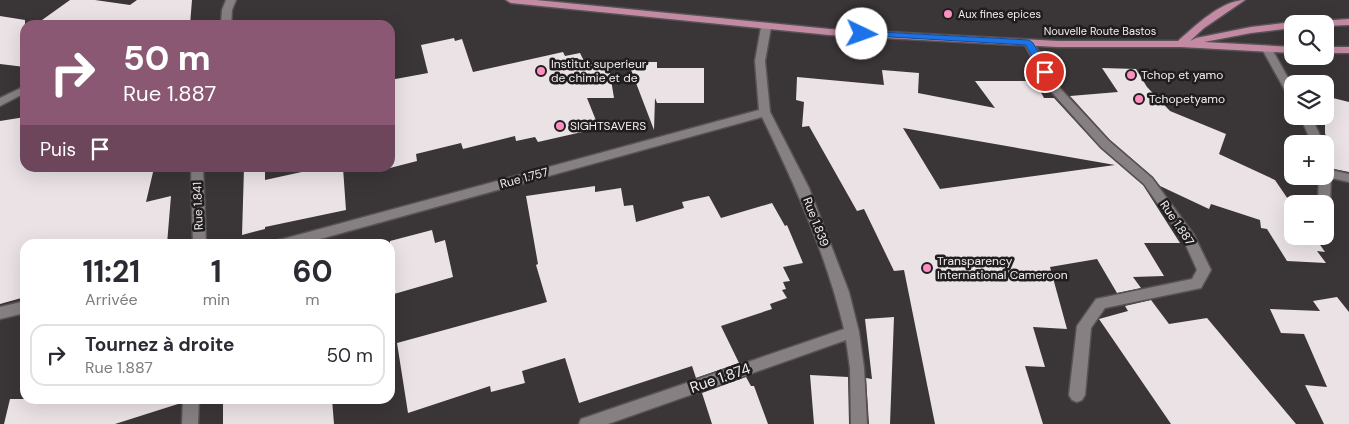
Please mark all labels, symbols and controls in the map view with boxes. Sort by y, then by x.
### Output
position arrow [835,7,887,59]
place label: Aux fines epices [958,7,1041,21]
marker: Aux fines epices [942,8,954,20]
map controls [1284,15,1334,245]
button: search [1284,15,1334,65]
street label: Nouvelle Route Bastos [1044,24,1156,38]
text: 50 m [123,35,211,81]
icon: right [40,40,105,105]
pin [1024,51,1066,93]
place label: Institut superieur de chimie et de [551,56,647,86]
icon: arrive [1031,58,1059,86]
marker: Institut superieur de chimie et de [535,65,547,77]
place label: Tchop et yamo [1141,67,1223,83]
marker: Tchop et yamo [1125,69,1137,81]
button: layers [1284,75,1334,125]
text: Rue 1.887 [123,79,216,108]
place label: Tchopetyamo [1149,91,1225,107]
marker: Tchopetyamo [1133,93,1145,105]
place label: SIGHTSAVERS [570,118,646,134]
marker: SIGHTSAVERS [554,120,566,132]
icon: arrive [86,135,114,163]
button: + [1284,135,1334,185]
text: Puis [40,137,76,162]
street label: Rue 1.757 [498,164,550,192]
street label: Rue 1.841 [189,182,207,230]
street label: Rue 1.839 [799,195,833,249]
button: − [1284,195,1334,245]
street label: Rue 1.887 [1156,197,1198,249]
text: 11:21 [82,252,140,291]
text: 1 [211,252,222,291]
text: 60 [292,252,333,291]
place label: Transparency International Cameroon [937,253,1068,283]
marker: Transparency International Cameroon [921,262,933,274]
text: Arrivée [85,289,138,310]
text: min [203,289,230,310]
text: m [305,289,320,310]
text: Tournez à droite [85,332,235,357]
icon: right [42,341,70,369]
text: 50 m [326,343,373,368]
text: Rue 1.887 [85,357,153,378]
street label: Rue 1.874 [687,358,753,398]

